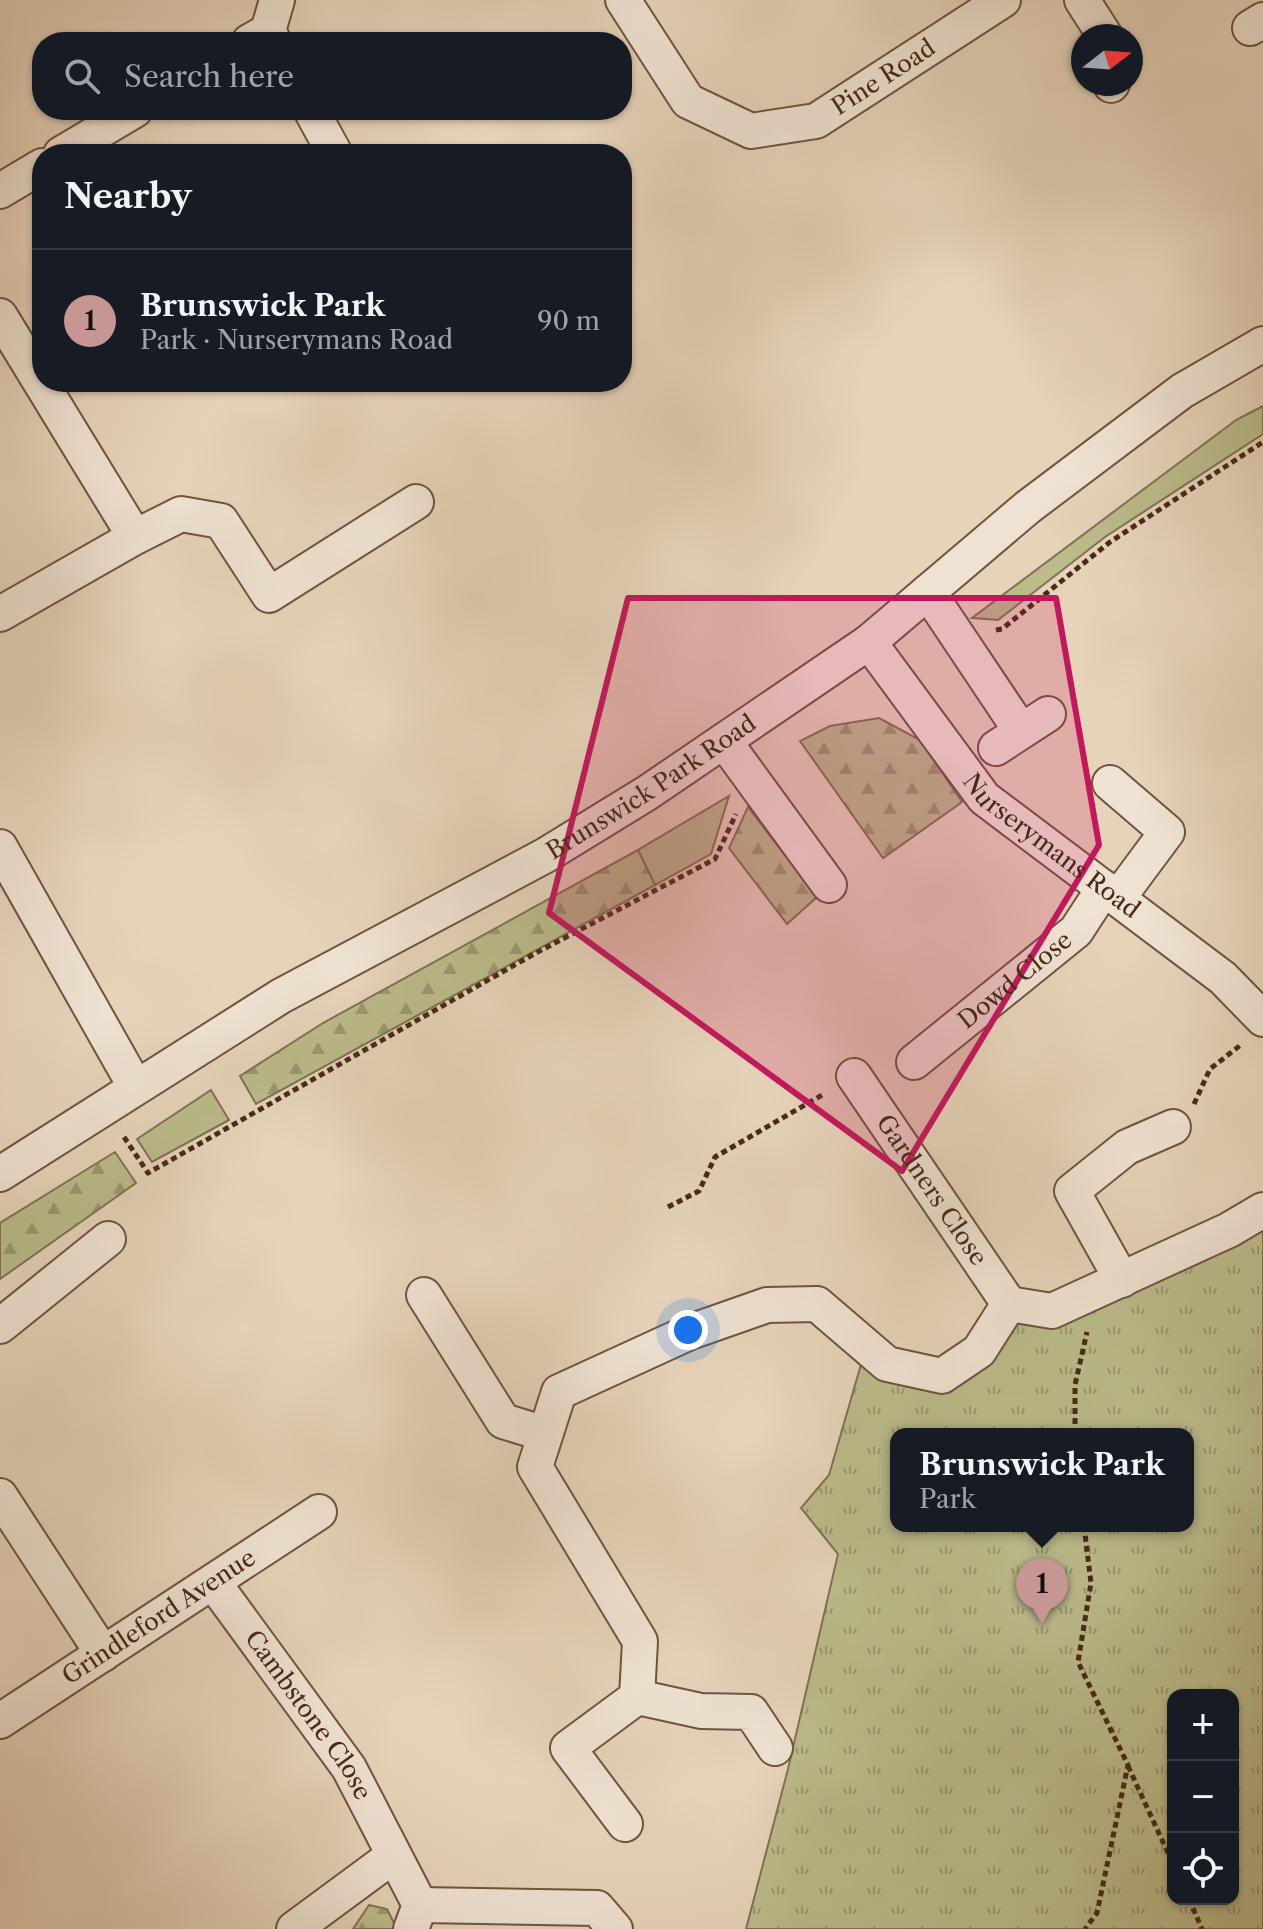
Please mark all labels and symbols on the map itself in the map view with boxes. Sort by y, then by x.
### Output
north arrow [1071,24,1143,96]
street label: Pine Road [826,33,941,121]
street label: Brunswick Park Road [541,708,762,865]
street label: Nurserymans Road [957,768,1146,924]
street label: Dowd Close [952,925,1078,1035]
street label: Gardners Close [870,1109,994,1271]
your location [668,1310,708,1350]
street label: Grindleford Avenue [57,1543,261,1690]
pin: 1 [1016,1558,1068,1624]
street label: Cambstone Close [239,1625,378,1805]

